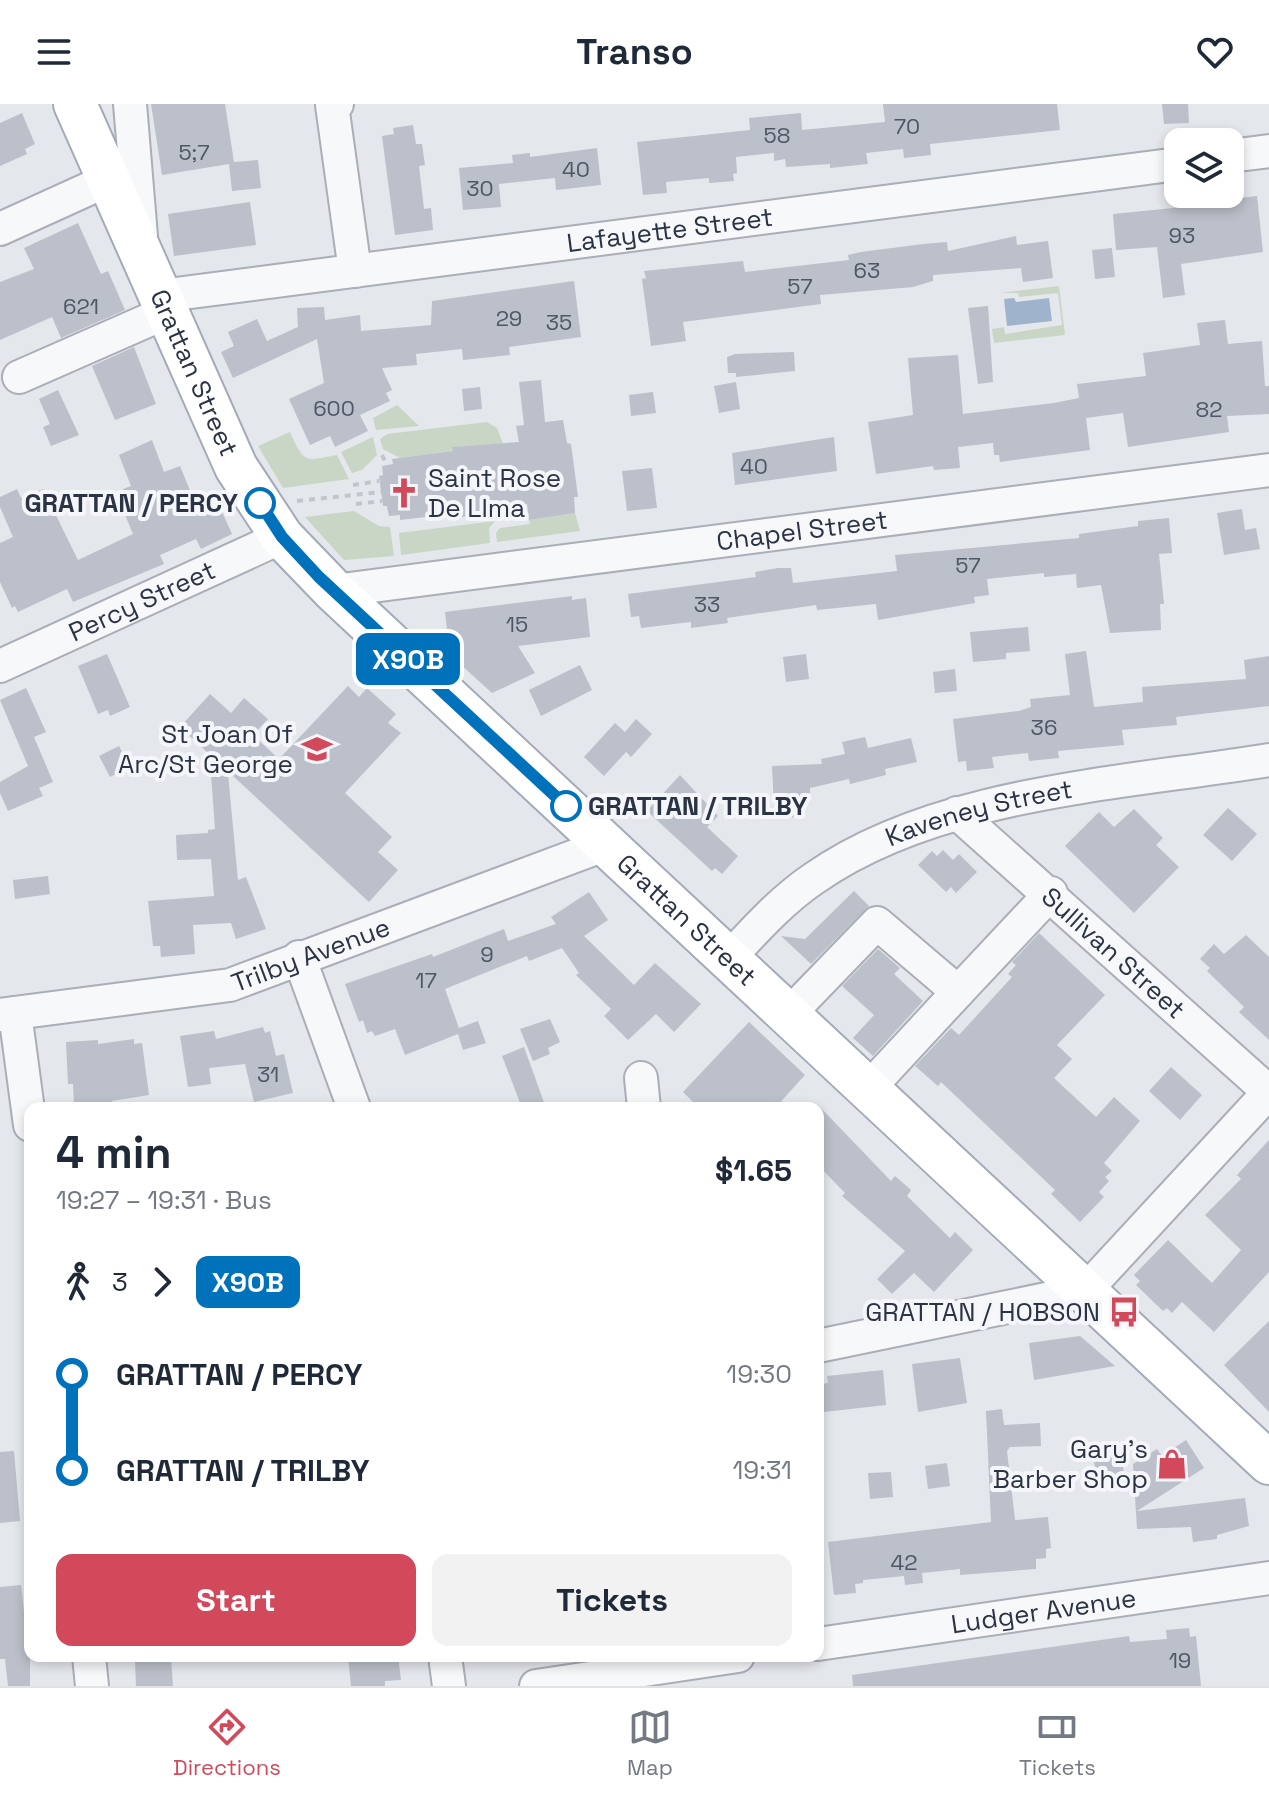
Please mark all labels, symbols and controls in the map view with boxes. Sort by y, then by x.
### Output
text: Transo [576,29,693,75]
icon: menu [32,30,76,74]
icon: heart [1193,30,1237,74]
house number: 70 [894,112,920,140]
house number: 58 [764,121,790,149]
map controls [1164,128,1244,208]
button: layers [1164,128,1244,208]
house number: 5;7 [178,138,210,166]
house number: 40 [562,155,590,183]
house number: 30 [466,174,494,202]
street label: Lafayette Street [565,200,775,260]
house number: 93 [1169,221,1195,249]
house number: 63 [854,256,880,284]
house number: 57 [787,272,813,300]
street label: Grattan Street [142,284,246,461]
house number: 621 [63,292,99,320]
house number: 29 [496,304,522,332]
house number: 35 [546,308,572,336]
house number: 600 [313,394,355,422]
house number: 82 [1196,395,1222,423]
house number: 40 [740,452,768,480]
place label: Saint Rose De LIma [428,461,561,525]
church icon: Saint Rose De LIma [387,476,421,510]
place label: GRATTAN / PERCY [24,486,239,520]
marker: GRATTAN / PERCY [245,488,275,518]
street label: Chapel Street [714,503,890,558]
house number: 57 [955,551,981,579]
street label: Percy Street [63,553,221,649]
house number: 33 [694,590,720,618]
house number: 15 [506,610,528,638]
line badge: X90B [352,633,464,685]
text: X90B [372,641,444,677]
house number: 36 [1031,713,1057,741]
place label: St Joan Of Arc/St George [118,717,293,781]
school or university icon: St Joan Of Arc/St George [300,732,334,766]
street label: Kaveney Street [880,772,1075,854]
place label: GRATTAN / TRILBY [588,789,808,823]
marker: GRATTAN / TRILBY [551,791,581,821]
street label: Grattan Street [610,846,764,993]
street label: Sullivan Street [1034,880,1193,1026]
street label: Trilby Avenue [227,910,395,1000]
house number: 9 [480,940,494,968]
house number: 17 [415,966,437,994]
house number: 31 [257,1060,279,1088]
text: 4 min [56,1125,172,1181]
text: $1.65 [715,1151,792,1190]
text: 19:27 – 19:31 · Bus [56,1183,272,1217]
icon: walk [56,1260,100,1304]
icon: forward [140,1260,184,1304]
text: X90B [212,1264,284,1300]
text: 3 [112,1265,128,1299]
place label: GRATTAN / HOBSON [865,1295,1100,1329]
bus stop icon: GRATTAN / HOBSON [1107,1295,1141,1329]
text: GRATTAN / PERCY [116,1355,362,1394]
text: 19:30 [726,1357,792,1391]
place label: Gary's Barber Shop [993,1432,1148,1496]
shop icon: Gary's Barber Shop [1155,1447,1189,1481]
text: GRATTAN / TRILBY [116,1451,369,1490]
text: 19:31 [732,1453,792,1487]
house number: 42 [890,1548,918,1576]
button: Start [56,1554,416,1646]
button: Tickets [432,1554,792,1646]
street label: Ludger Avenue [949,1581,1139,1641]
house number: 19 [1169,1646,1191,1674]
tab: Directions [173,1705,281,1781]
tab: Map [627,1705,673,1781]
tab: Tickets [1019,1705,1096,1781]

